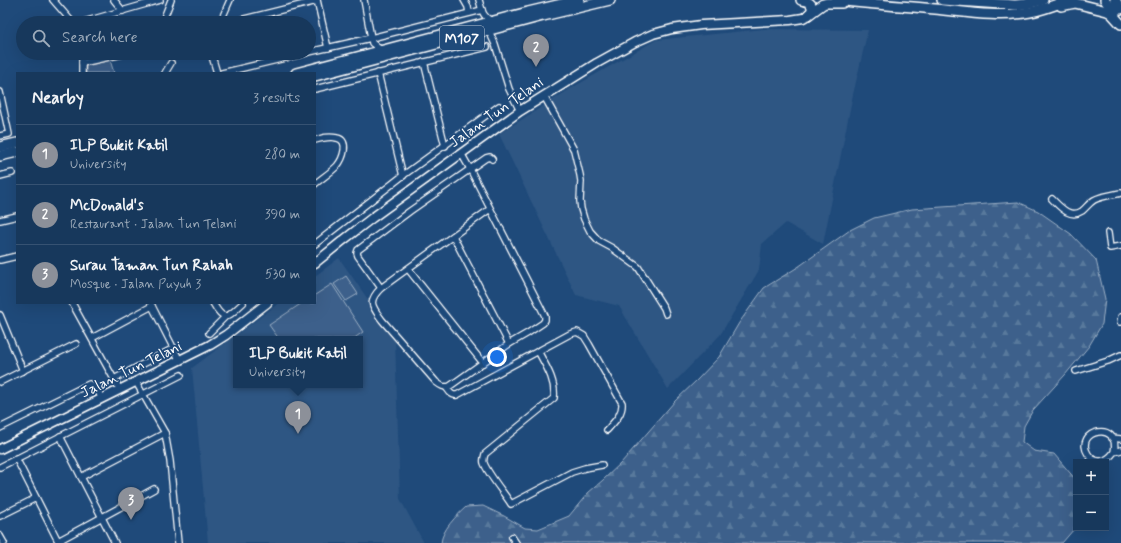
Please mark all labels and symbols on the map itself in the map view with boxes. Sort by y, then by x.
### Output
road number: M107 [440,26,484,50]
pin: 2 [523,34,549,67]
street label: Jalan Tun Telani [445,73,548,153]
street label: Jalan Tun Telani [77,337,186,403]
your location [487,347,507,367]
pin: 1 [285,401,311,434]
pin: 3 [118,487,144,520]

